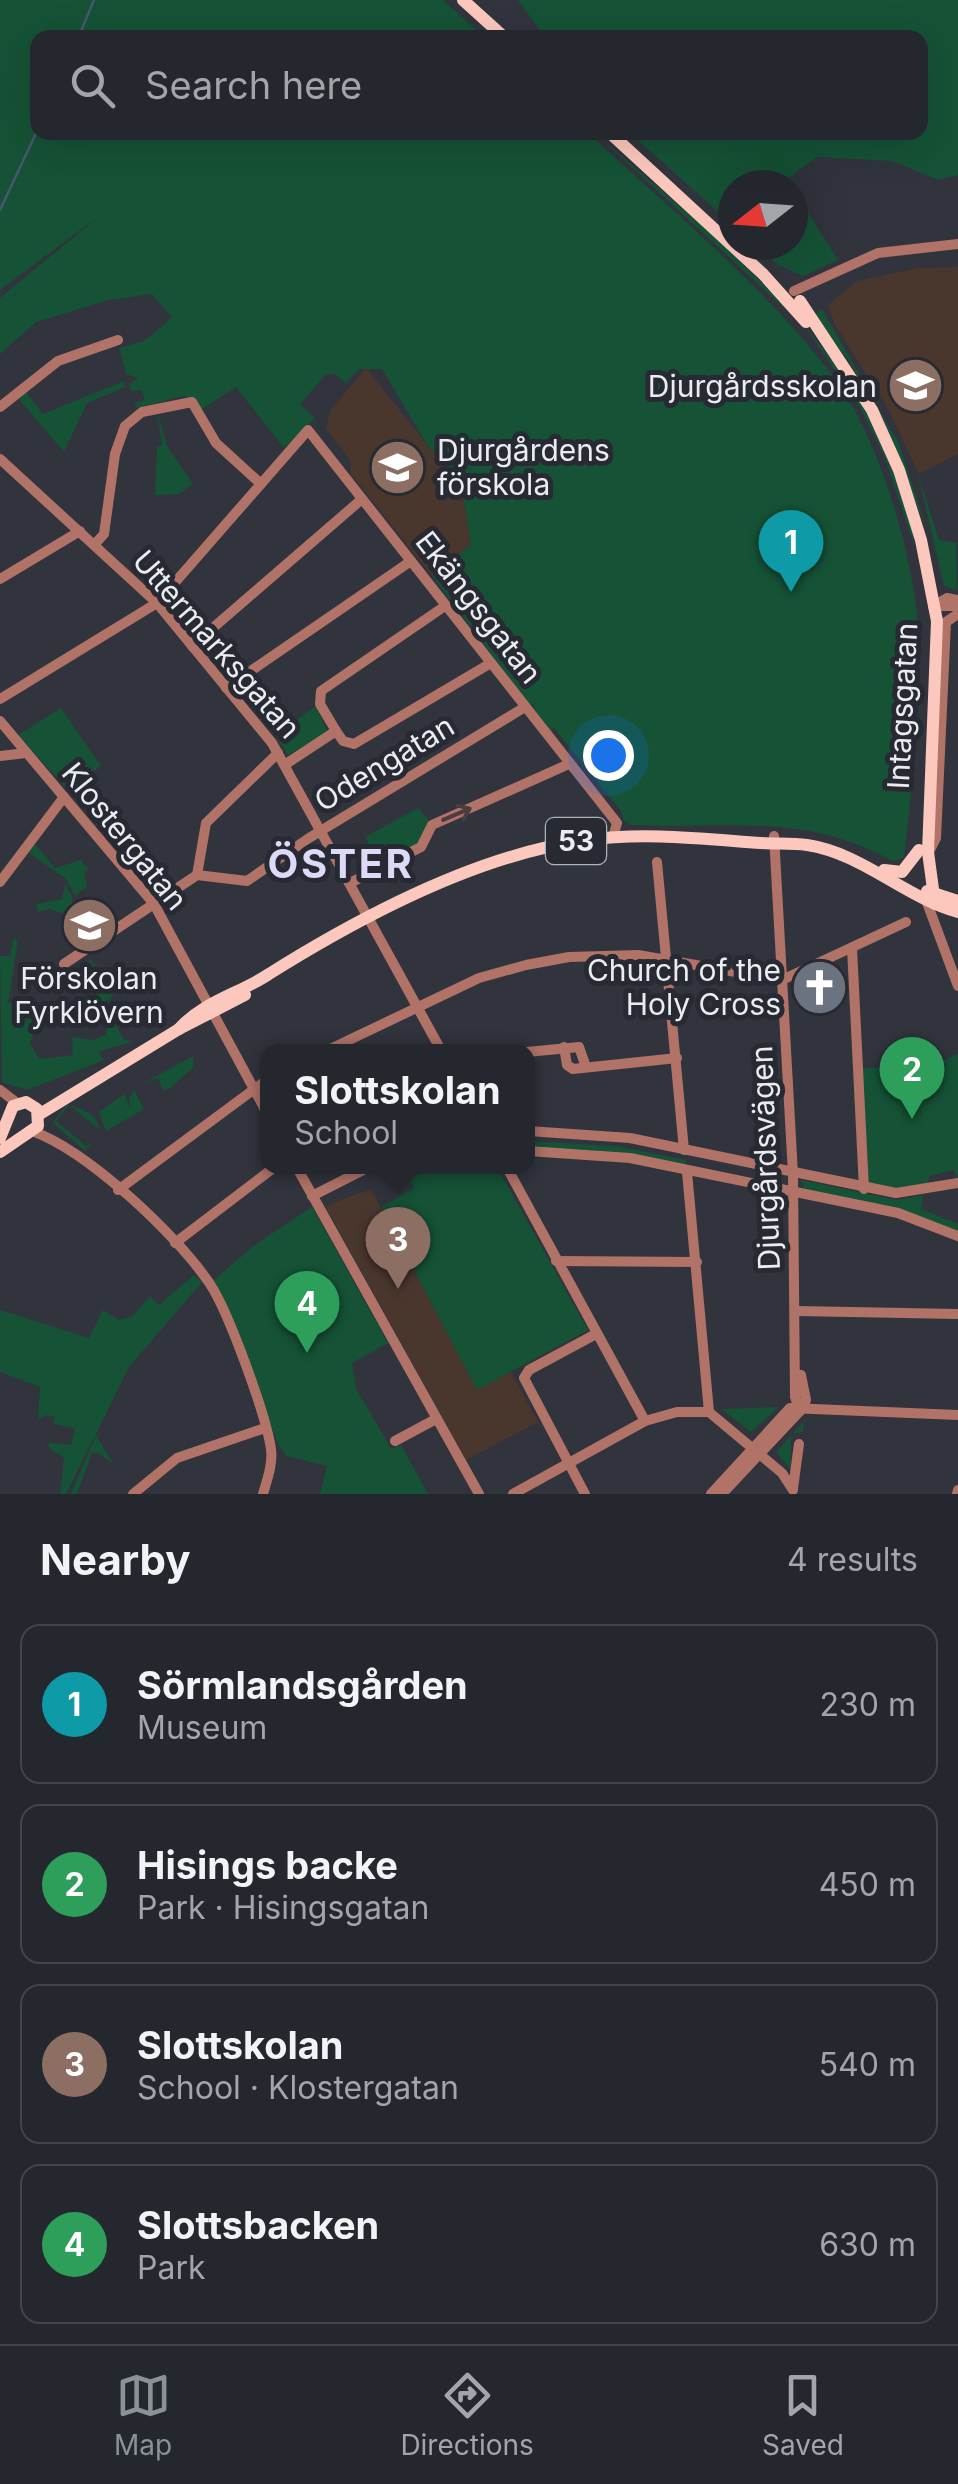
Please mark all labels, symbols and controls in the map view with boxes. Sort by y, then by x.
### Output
search box [30,30,928,140]
icon: search [65,58,120,113]
text: Search here [145,62,362,108]
north arrow [718,170,808,260]
school or university icon: Djurgårdsskolan [886,356,946,416]
place label: Djurgårdsskolan [648,368,877,404]
place label: Djurgårdens förskola [437,432,610,502]
school or university icon: Djurgårdens förskola [368,437,428,497]
pin: 1 [758,510,824,592]
street label: Ekängsgatan [408,524,550,690]
street label: Uttermarksgatan [126,543,308,745]
street label: Intagsgatan [880,622,924,790]
street label: Odengatan [308,707,460,819]
your location [583,730,634,781]
street label: Klostergatan [55,755,195,917]
one-way arrow [442,804,472,822]
road number: 53 [546,818,606,864]
district label: ÖSTER [268,839,414,888]
school or university icon: Förskolan Fyrklövern [59,896,119,956]
place label: Church of the Holy Cross [587,952,781,1022]
church icon: Church of the Holy Cross [790,957,850,1017]
place label: Förskolan Fyrklövern [14,960,164,1030]
pin: 2 [880,1036,944,1119]
popup [260,1044,535,1174]
street label: Djurgårdsvägen [743,1045,787,1271]
text: Slottskolan [294,1067,501,1113]
text: School [294,1113,398,1152]
pin: 3 [366,1206,430,1289]
pin: 4 [274,1270,340,1353]
text: Nearby [40,1534,191,1585]
text: 4 results [787,1540,918,1579]
text: Sörmlandsgården [137,1662,468,1708]
text: 1 [68,1685,81,1724]
text: 230 m [820,1685,916,1724]
text: Museum [137,1708,267,1747]
text: Hisings backe [137,1842,398,1888]
text: 2 [64,1865,85,1904]
text: 450 m [819,1865,916,1904]
text: Park · Hisingsgatan [137,1888,429,1927]
text: Slottskolan [137,2022,344,2068]
text: 3 [64,2045,85,2084]
text: 540 m [819,2045,916,2084]
text: School · Klostergatan [137,2068,459,2107]
text: Slottsbacken [137,2202,379,2248]
text: 4 [64,2225,85,2264]
text: 630 m [819,2225,916,2264]
text: Park [137,2248,206,2287]
tab: Map [114,2368,172,2462]
tab: Directions [400,2368,534,2462]
tab: Saved [762,2368,844,2462]

